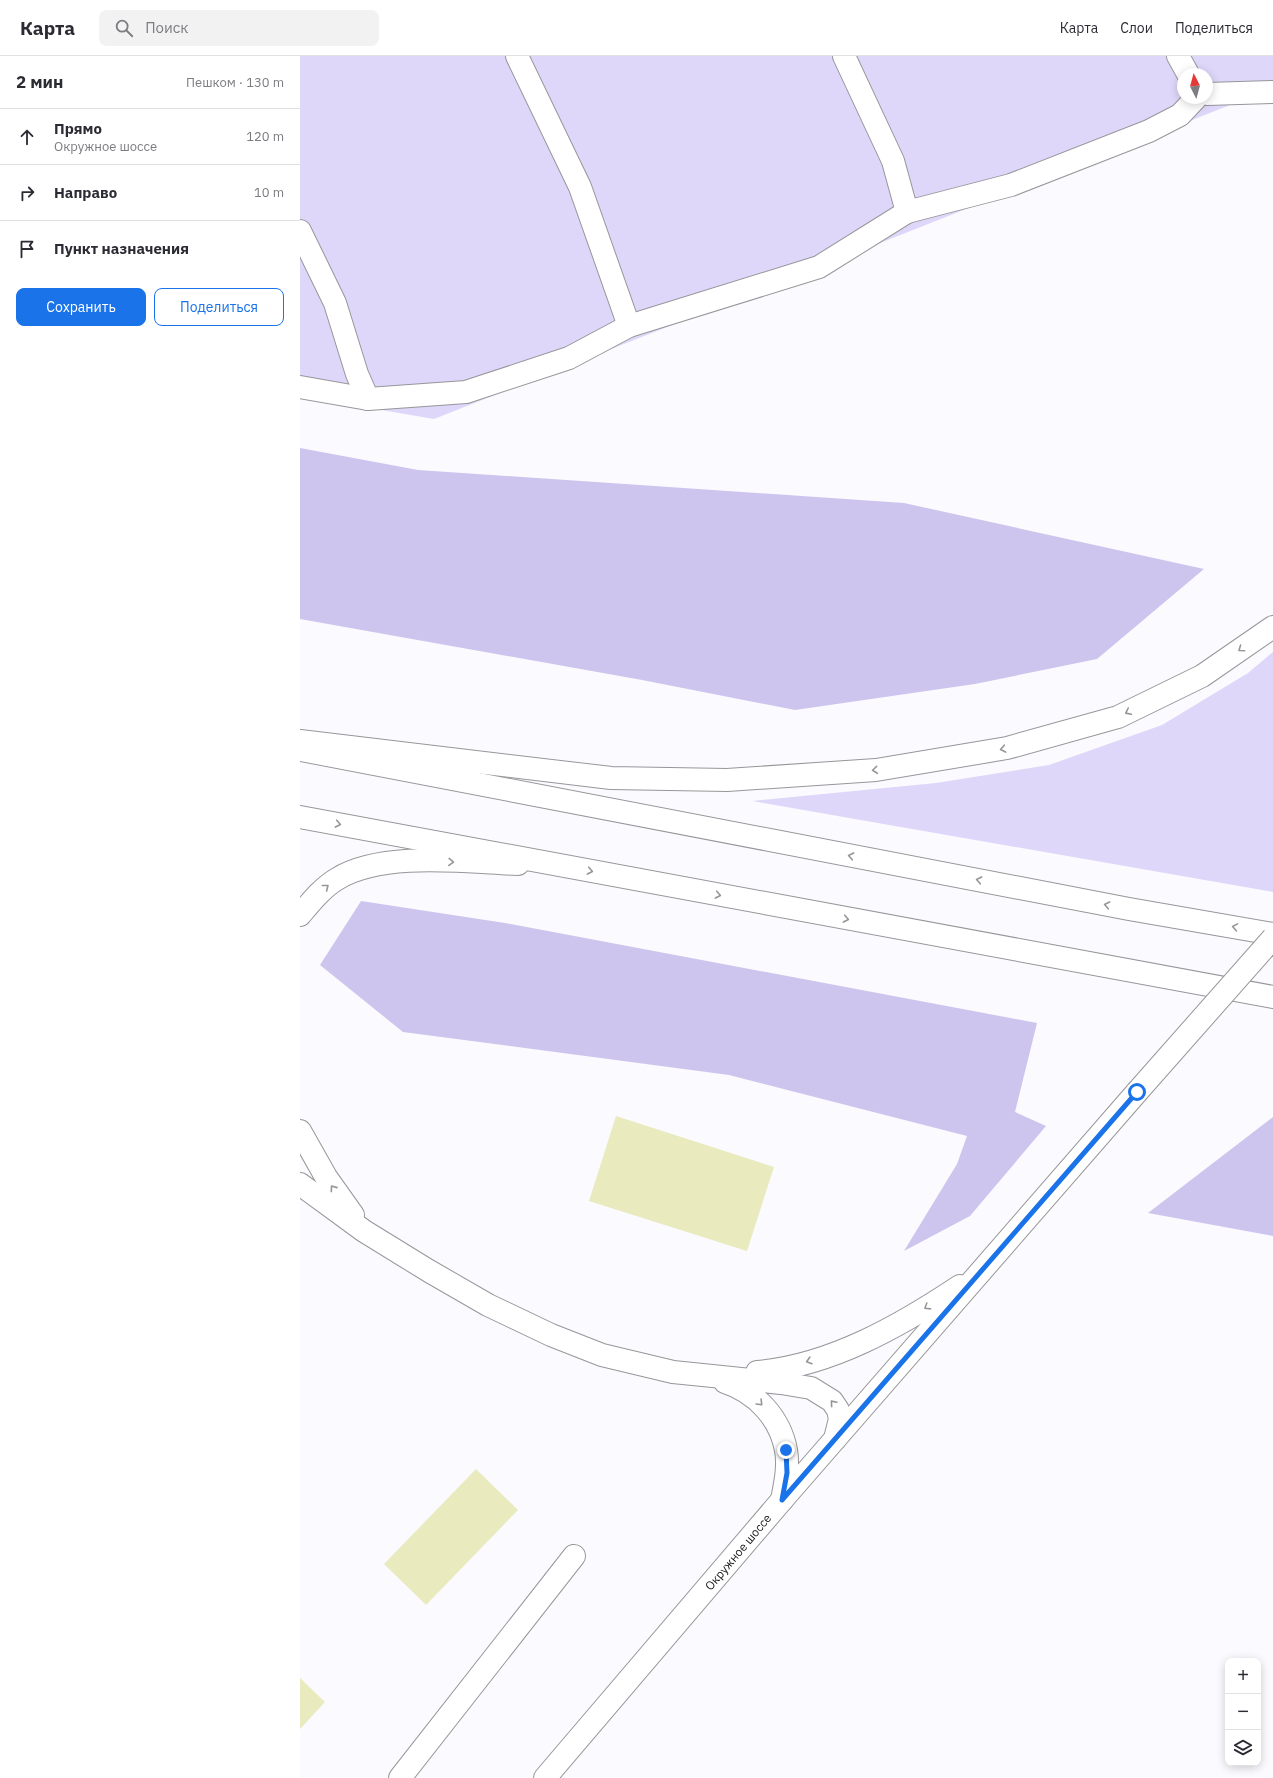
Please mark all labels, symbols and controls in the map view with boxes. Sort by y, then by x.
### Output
search box [99,10,379,46]
text: Карта [20,16,75,40]
icon: search [113,17,135,39]
text: Поиск [145,18,189,37]
text: Карта [1060,19,1098,37]
text: Слои [1120,19,1153,37]
text: Поделиться [1175,19,1253,37]
north arrow [1177,68,1213,104]
text: 2 мин [16,71,63,93]
text: Пешком · 130 m [186,74,284,91]
text: Прямо [54,119,102,138]
icon: ahead [16,126,38,148]
text: 120 m [246,128,284,145]
text: Окружное шоссе [54,138,157,155]
icon: right [16,182,38,204]
text: Направо [54,183,117,202]
text: 10 m [254,184,284,201]
icon: arrive [16,238,38,260]
text: Пункт назначения [54,239,189,258]
button: Сохранить [16,288,146,326]
button: Поделиться [154,288,284,326]
one-way arrow [1238,644,1245,652]
one-way arrow [1124,707,1132,715]
one-way arrow [1000,744,1006,753]
one-way arrow [872,765,878,774]
one-way arrow [335,819,341,827]
one-way arrow [848,852,854,860]
one-way arrow [448,857,454,866]
one-way arrow [587,866,593,874]
one-way arrow [976,876,982,885]
one-way arrow [322,885,329,892]
one-way arrow [715,890,721,898]
one-way arrow [1103,901,1110,909]
one-way arrow [842,914,849,922]
one-way arrow [1231,923,1238,932]
route start [1128,1083,1146,1101]
one-way arrow [331,1185,338,1192]
one-way arrow [924,1302,931,1310]
one-way arrow [806,1357,813,1365]
one-way arrow [756,1398,763,1406]
one-way arrow [830,1400,837,1408]
route end [777,1441,795,1459]
street label: Окружное шоссе [702,1510,775,1593]
map controls [1225,1658,1261,1766]
button: + [1225,1658,1261,1694]
button: − [1225,1694,1261,1730]
button: layers [1225,1730,1261,1766]

